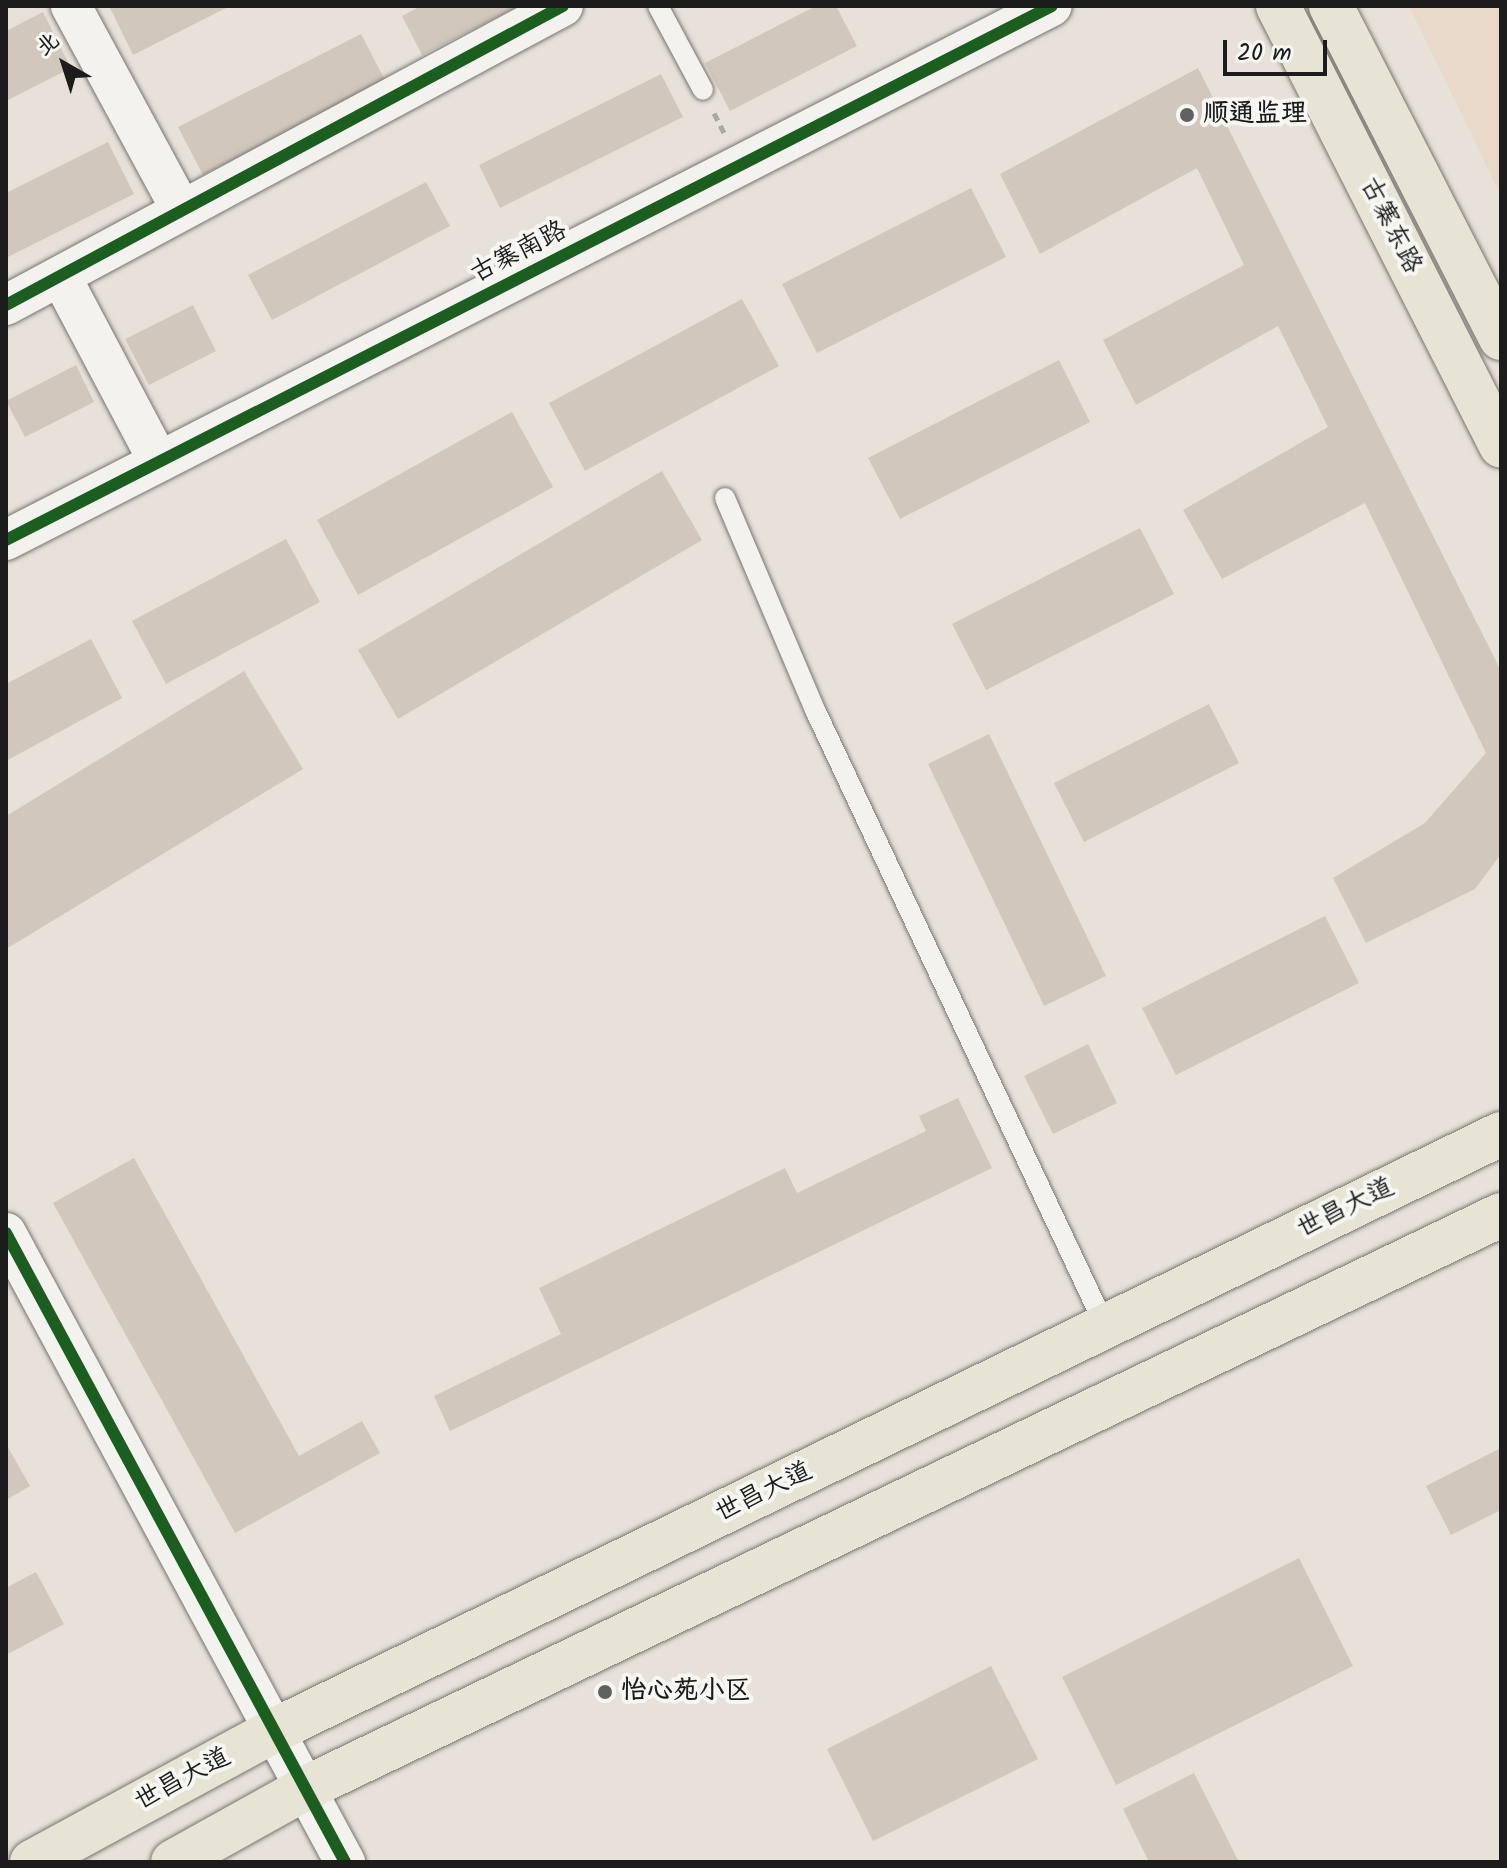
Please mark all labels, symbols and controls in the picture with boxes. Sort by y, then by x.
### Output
north arrow [24,24,104,104]
text: 北 [29,24,68,65]
scale bar [1227,24,1331,74]
text: 20 m [1237,34,1292,73]
place label: 顺通监理 [1203,99,1307,131]
marker: 顺通监理 [1178,106,1196,124]
street label: 古寨东路 [1352,173,1428,279]
street label: 古寨南路 [466,215,572,291]
street label: 世昌大道 [1292,1172,1400,1246]
street label: 世昌大道 [710,1456,818,1530]
place label: 怡心苑小区 [621,1676,751,1708]
marker: 怡心苑小区 [596,1683,614,1701]
street label: 世昌大道 [130,1742,236,1818]

